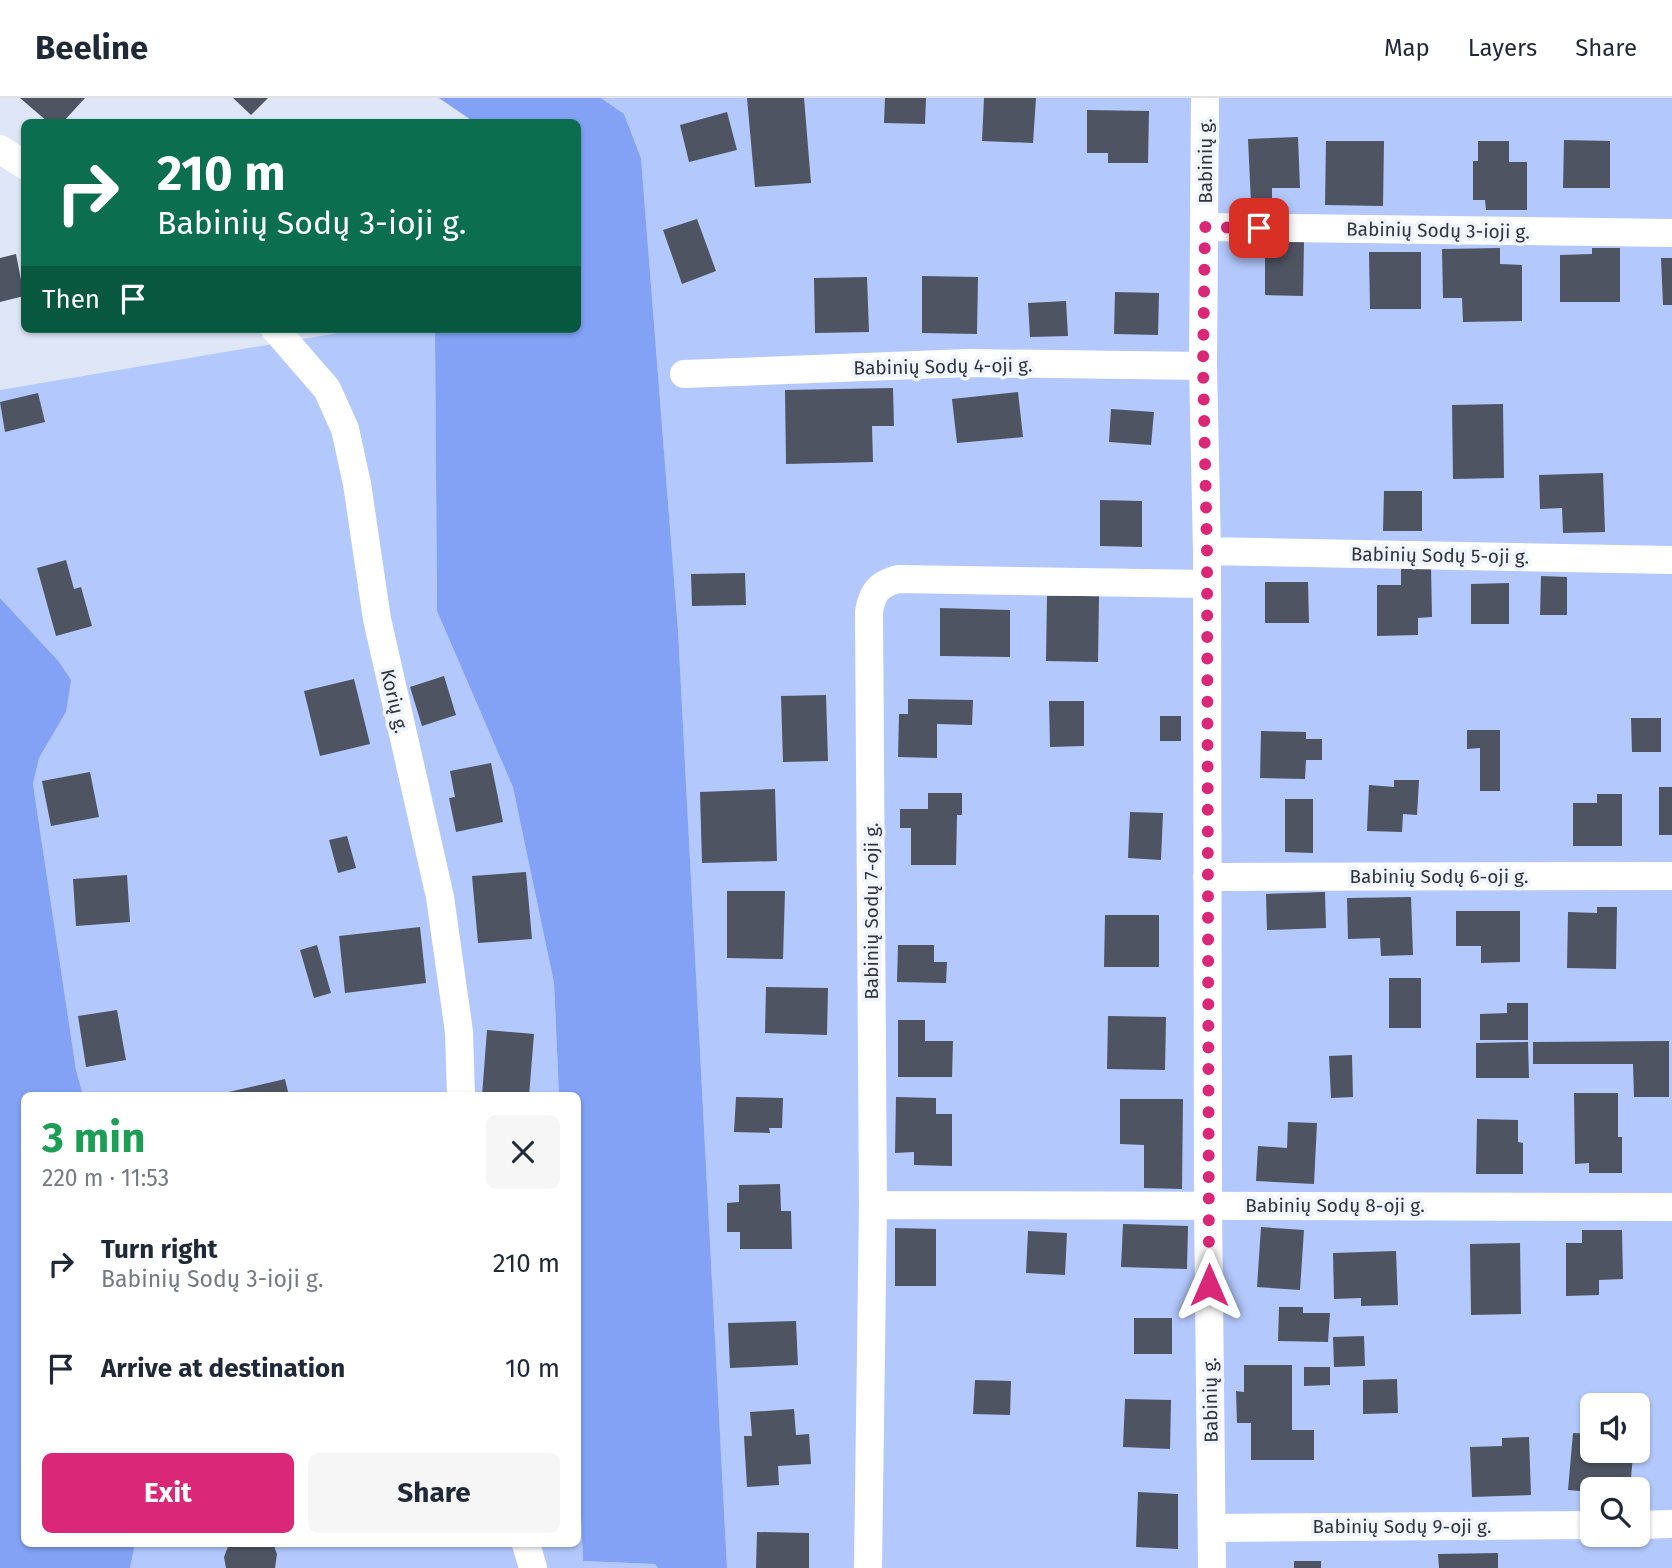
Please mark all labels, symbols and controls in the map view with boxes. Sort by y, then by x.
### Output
text: Beeline [35,28,148,68]
text: Map [1384,34,1430,62]
text: Layers [1468,34,1537,62]
text: Share [1575,34,1637,62]
street label: Babinių g. [1194,118,1217,204]
text: 210 m [157,144,286,203]
icon: right [42,147,133,238]
pin [1229,198,1289,258]
text: Babinių Sodų 3-ioji g. [157,204,467,242]
icon: arrive [1240,209,1278,247]
street label: Babinių Sodų 3-ioji g. [1346,217,1530,244]
icon: arrive [114,280,152,318]
text: Then [42,284,100,315]
street label: Babinių Sodų 4-oji g. [853,353,1033,380]
street label: Babinių Sodų 5-oji g. [1351,542,1529,569]
street label: Korių g. [376,667,413,735]
street label: Babinių Sodų 7-oji g. [860,822,883,1000]
street label: Babinių Sodų 6-oji g. [1349,865,1529,888]
text: 3 min [42,1113,145,1163]
button: close [486,1115,560,1189]
text: 220 m · 11:53 [42,1164,169,1192]
street label: Babinių Sodų 8-oji g. [1245,1194,1425,1217]
text: Turn right [101,1234,218,1265]
icon: right [42,1245,80,1283]
text: 210 m [493,1248,560,1279]
position arrow [1172,1248,1246,1322]
text: Babinių Sodų 3-ioji g. [101,1265,323,1293]
icon: arrive [42,1350,80,1388]
text: Arrive at destination [101,1353,345,1384]
text: 10 m [505,1353,560,1384]
street label: Babinių g. [1198,1357,1223,1443]
map controls [1580,1393,1650,1547]
button: sound [1580,1393,1650,1463]
button: Exit [42,1453,294,1533]
button: Share [308,1453,560,1533]
button: search [1580,1477,1650,1547]
street label: Babinių Sodų 9-oji g. [1313,1515,1491,1538]

